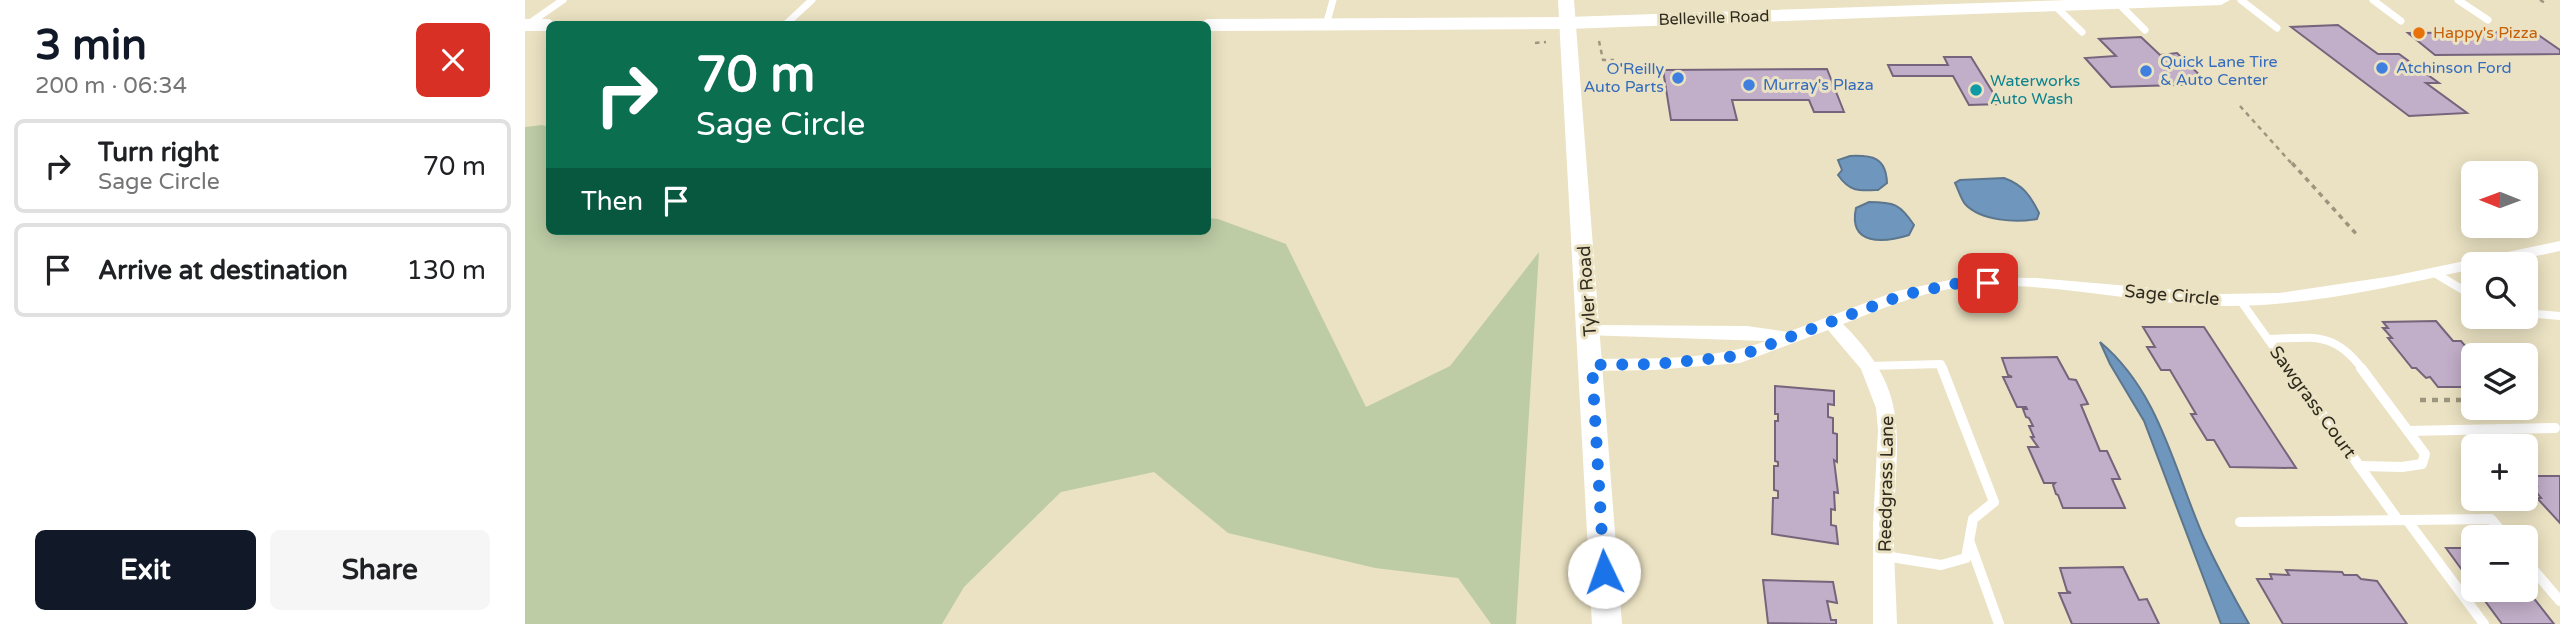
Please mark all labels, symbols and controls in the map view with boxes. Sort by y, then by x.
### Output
street label: Belleville Road [1658,6,1770,30]
text: 3 min [35,20,147,71]
button: close [416,23,490,97]
place label: Happy's Pizza [2433,23,2538,43]
marker: Happy's Pizza [2411,25,2427,41]
text: 70 m [696,46,815,105]
icon: right [581,49,672,140]
place label: Quick Lane Tire & Auto Center [2160,52,2278,90]
place label: Atchinson Ford [2396,58,2512,78]
place label: O'Reilly Auto Parts [1583,59,1664,97]
marker: Atchinson Ford [2374,60,2390,76]
marker: Quick Lane Tire & Auto Center [2138,63,2154,79]
marker: O'Reilly Auto Parts [1670,70,1686,86]
place label: Waterworks Auto Wash [1990,71,2080,109]
text: 200 m · 06:34 [35,72,187,100]
place label: Murray's Plaza [1763,75,1874,95]
marker: Murray's Plaza [1741,77,1757,93]
marker: Waterworks Auto Wash [1968,82,1984,98]
text: Sage Circle [696,106,865,144]
text: Turn right [98,137,219,168]
icon: right [39,147,77,185]
text: 70 m [423,151,486,182]
north arrow [2461,161,2537,238]
map controls [2461,161,2538,602]
text: Sage Circle [98,168,220,196]
icon: arrive [657,182,695,220]
text: Then [581,186,643,217]
street label: Tyler Road [1573,245,1601,337]
icon: arrive [39,251,77,289]
button: search [2461,252,2538,329]
pin [1958,253,2018,313]
text: Arrive at destination [98,255,348,286]
text: 130 m [406,255,486,286]
icon: arrive [1969,264,2007,302]
street label: Sage Circle [2124,280,2220,310]
street label: Sawgrass Court [2265,342,2361,463]
button: layers [2461,343,2538,420]
street label: Reedgrass Lane [1874,416,1898,552]
button: + [2461,434,2538,511]
button: − [2461,525,2538,602]
button: Exit [35,530,256,610]
button: Share [270,530,490,610]
position arrow [1567,535,1641,609]

